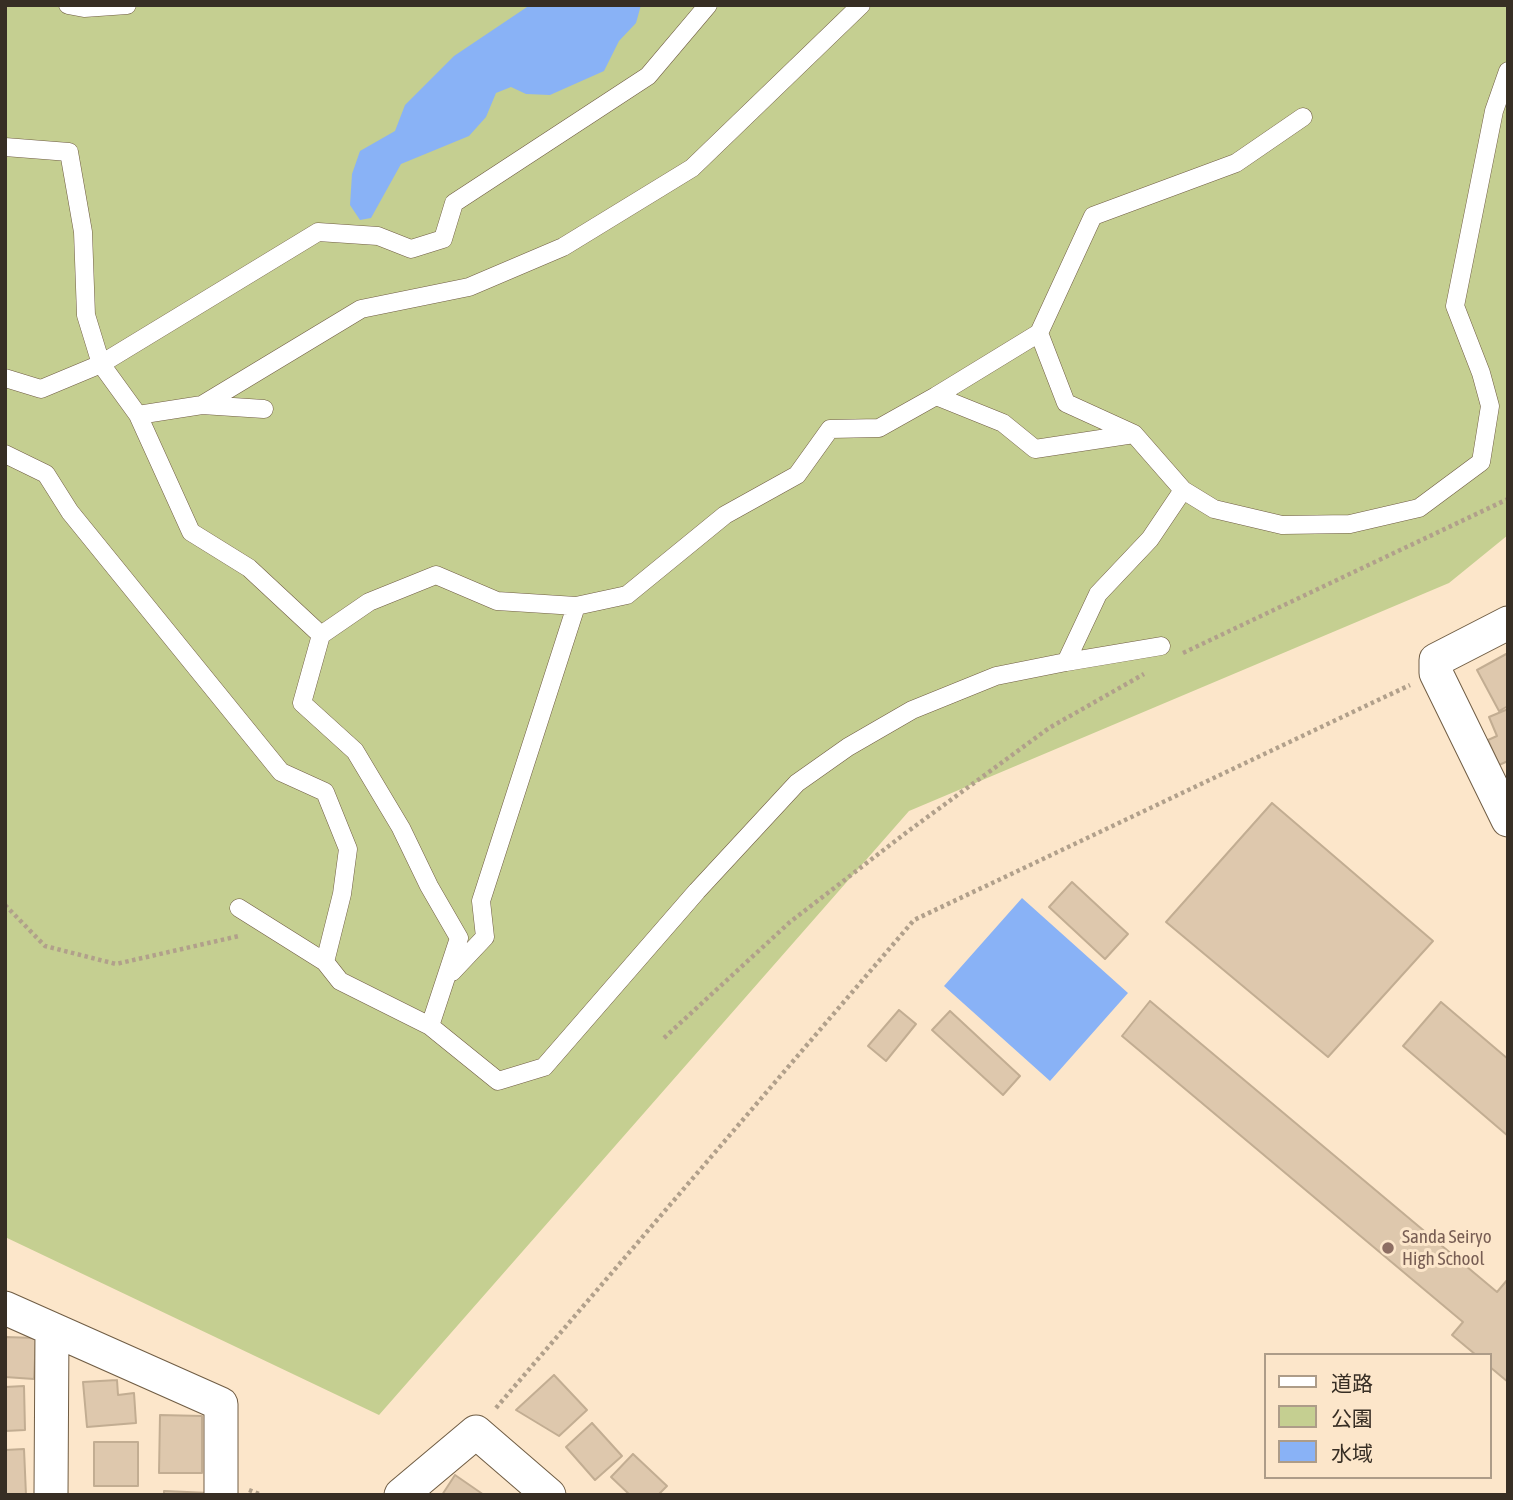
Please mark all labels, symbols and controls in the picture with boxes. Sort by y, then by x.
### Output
place label: Sanda Seiryo High School [1402,1226,1492,1270]
marker: Sanda Seiryo High School [1380,1240,1396,1256]
legend [1264,1353,1492,1479]
text: 道路 [1331,1371,1373,1395]
text: 公園 [1331,1406,1373,1430]
text: 水域 [1331,1441,1373,1465]

